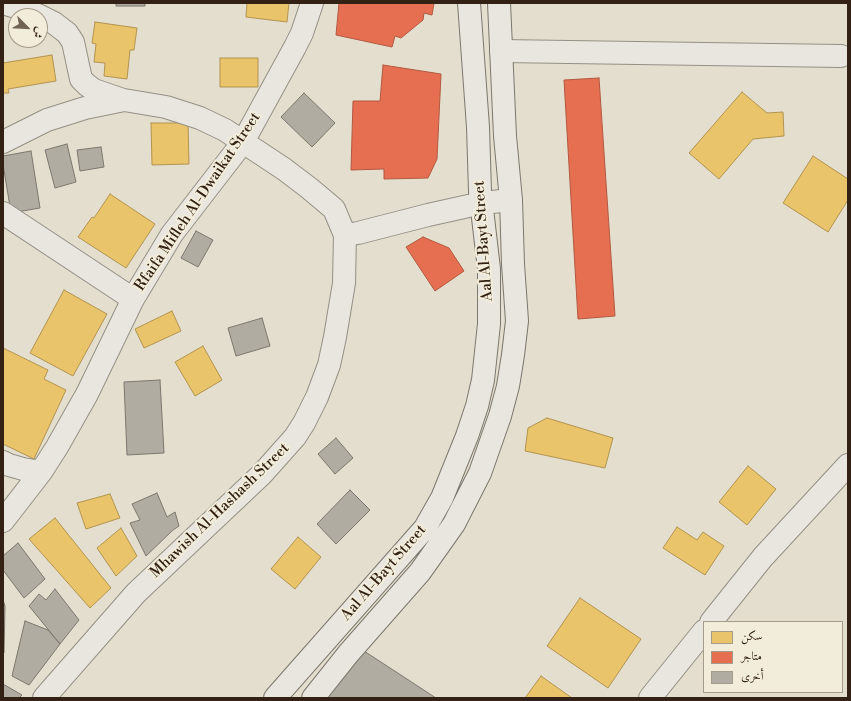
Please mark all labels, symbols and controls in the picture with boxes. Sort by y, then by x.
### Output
north arrow [8,8,48,48]
text: ش [29,25,47,40]
street label: Rfaifa Mifleh Al-Dwaikat Street [131,109,265,295]
street label: Aal Al-Bayt Street [471,180,497,302]
street label: Mhawish Al-Hashash Street [147,440,293,582]
street label: Aal Al-Bayt Street [338,522,430,624]
legend [703,621,843,693]
text: سكن [741,629,762,644]
text: متاجر [741,649,762,664]
text: أخرى [741,669,764,684]

